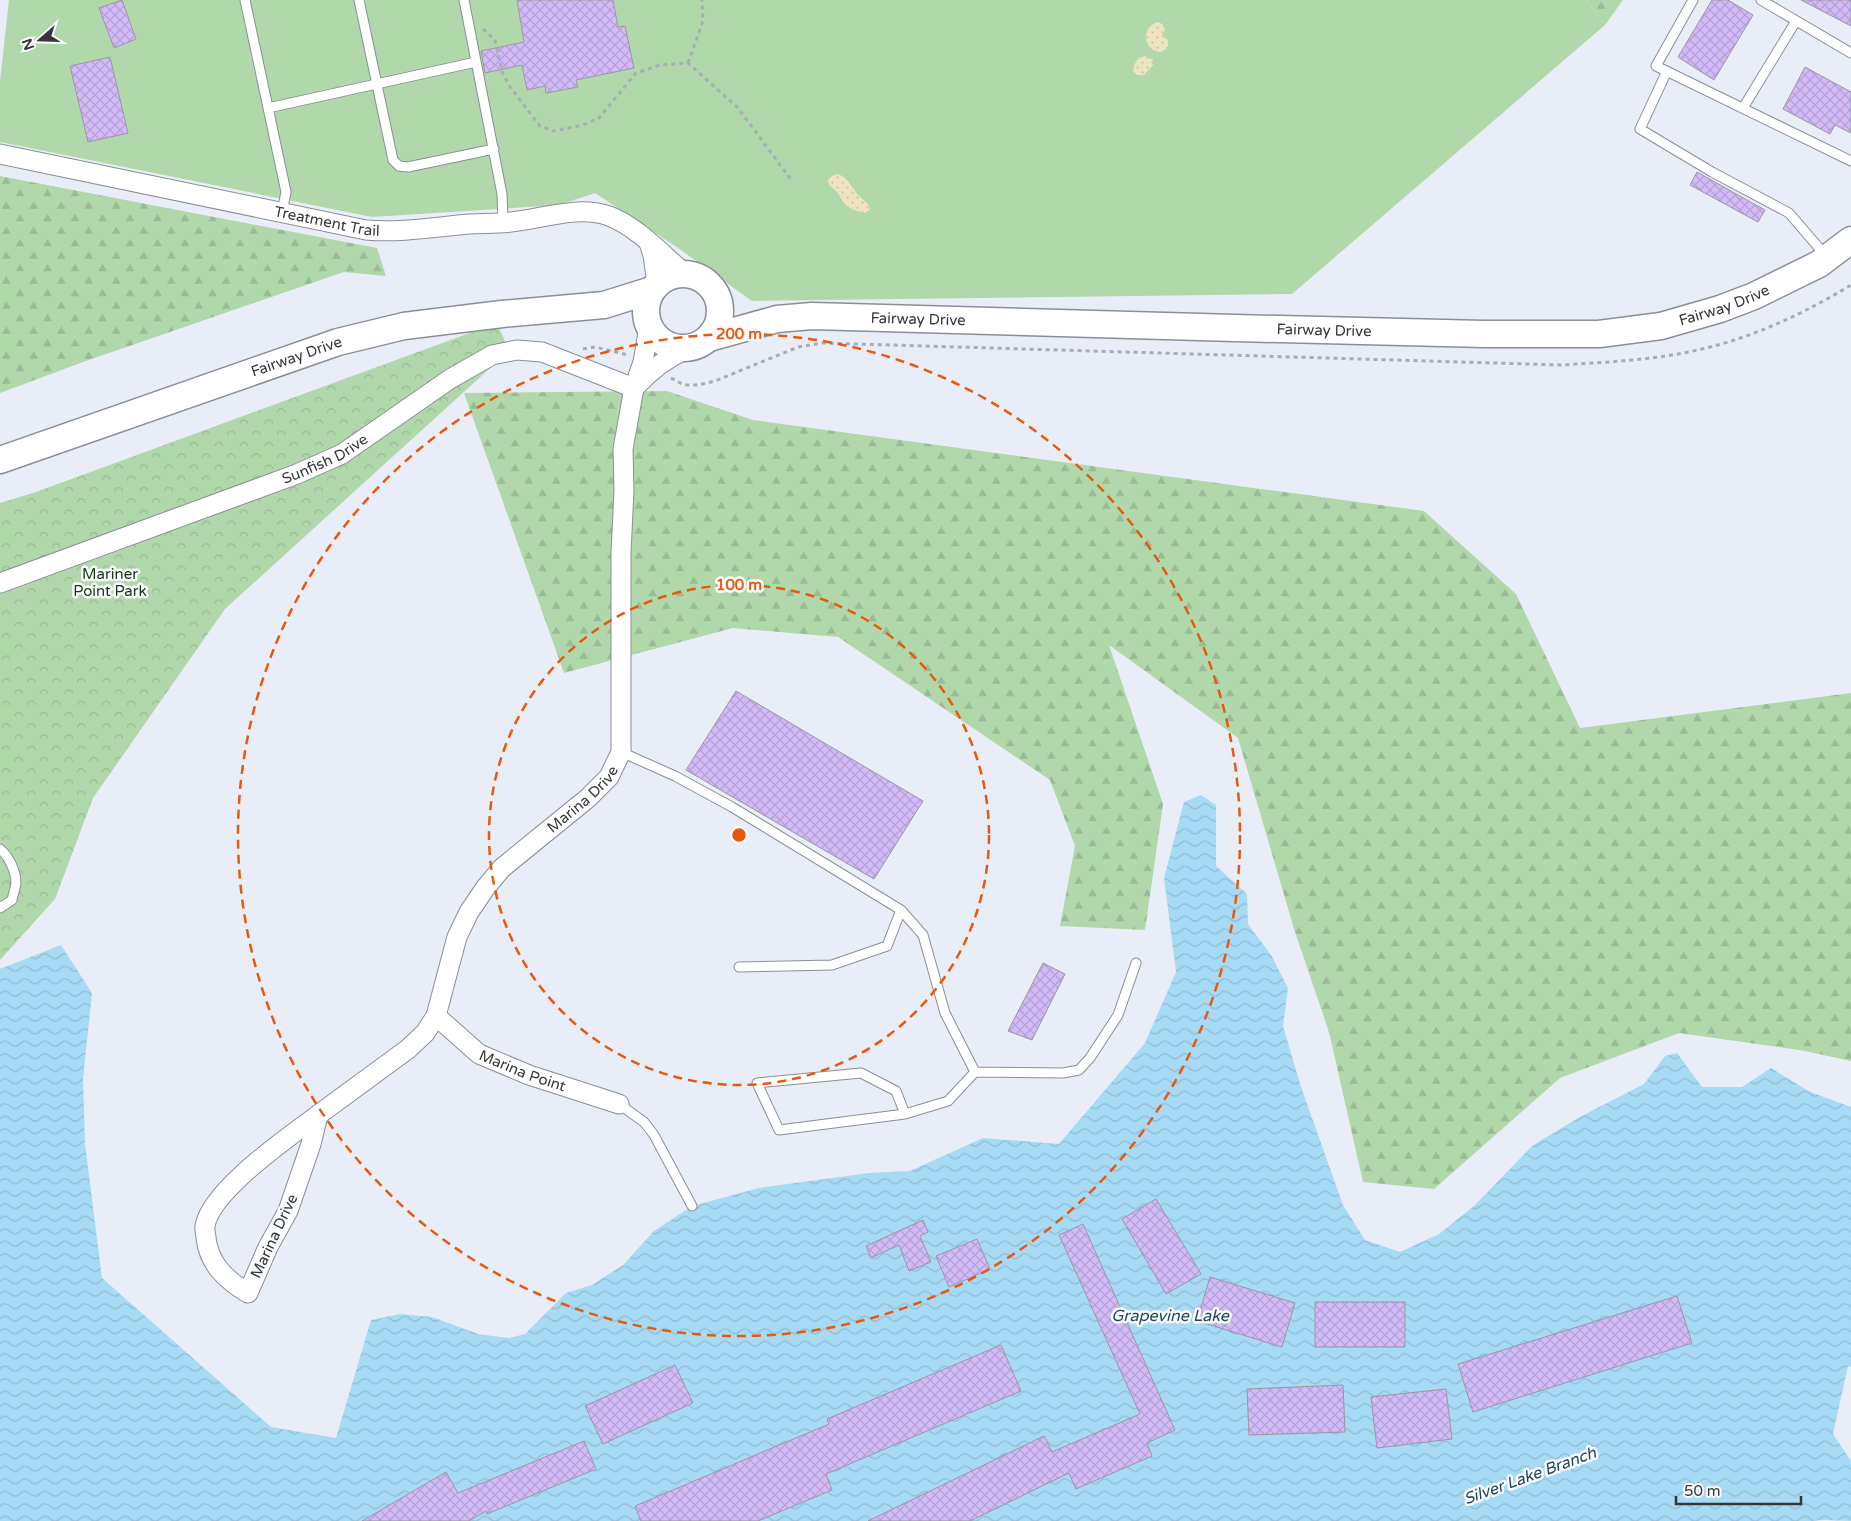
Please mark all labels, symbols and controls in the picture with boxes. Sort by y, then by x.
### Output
north arrow [15,15,65,65]
text: N [18,36,38,52]
street label: Treatment Trail [273,202,380,240]
street label: Fairway Drive [1677,281,1773,329]
street label: Fairway Drive [870,309,966,329]
street label: Fairway Drive [1276,320,1372,340]
text: 200 m [716,325,762,343]
street label: Fairway Drive [249,332,344,381]
street label: Sunfish Drive [279,430,371,488]
park label: Mariner Point Park [73,565,147,600]
text: 100 m [716,576,762,594]
street label: Marina Drive [543,763,622,837]
centre of rings [730,826,748,844]
street label: Marina Point [476,1046,568,1095]
street label: Marina Drive [247,1191,301,1281]
water label: Grapevine Lake [1111,1306,1230,1326]
water label: Silver Lake Branch [1461,1442,1600,1509]
scale bar [1676,1474,1801,1506]
text: 50 m [1684,1482,1721,1500]

